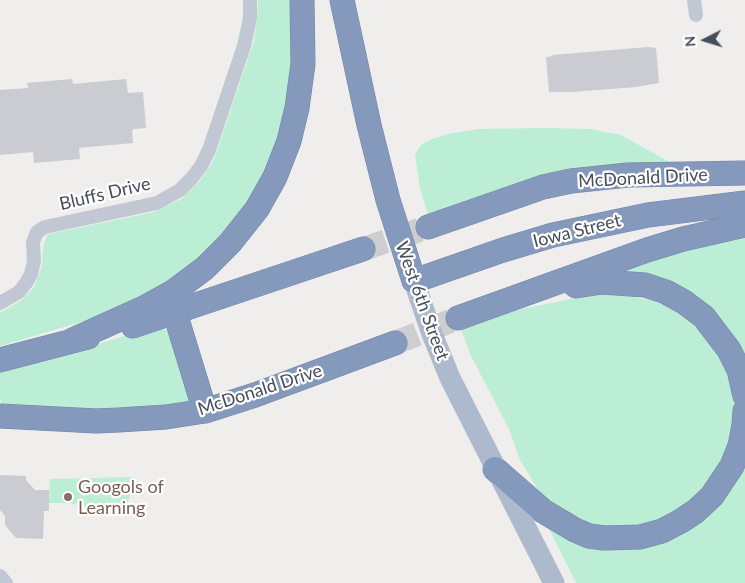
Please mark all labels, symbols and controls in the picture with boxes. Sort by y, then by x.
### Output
north arrow [680,15,730,65]
text: N [681,35,698,47]
street label: McDonald Drive [578,164,708,192]
street label: Bluffs Drive [57,173,153,215]
street label: Iowa Street [531,210,623,252]
street label: West 6th Street [390,239,454,363]
street label: McDonald Drive [195,360,325,420]
place label: Googols of Learning [78,476,164,518]
marker: Googols of Learning [62,491,74,503]

